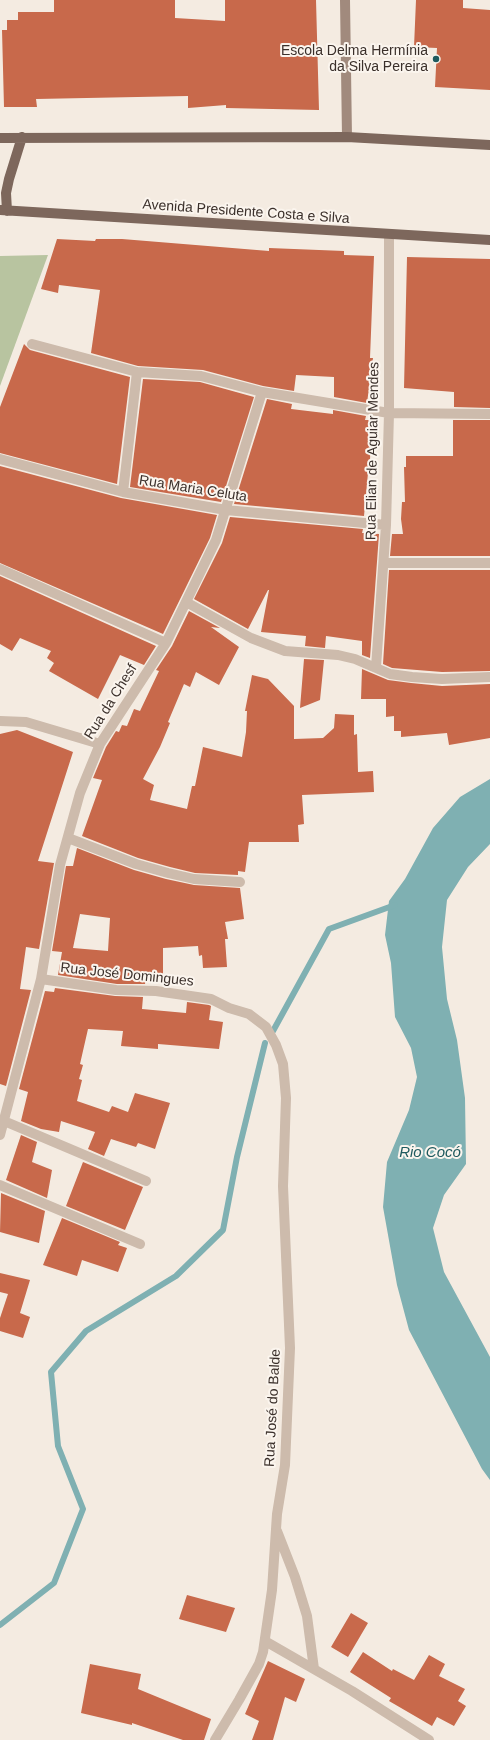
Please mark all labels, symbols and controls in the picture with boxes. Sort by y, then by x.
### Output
place label: Escola Delma Hermínia da Silva Pereira [281,43,428,76]
marker: Escola Delma Hermínia da Silva Pereira [431,54,441,64]
street label: Avenida Presidente Costa e Silva [142,196,350,228]
street label: Rua Elian de Aguiar Mendes [363,362,383,540]
street label: Rua Maria Celuta [138,472,248,506]
street label: Rua da Chesf [81,661,141,743]
street label: Rua José Domingues [60,960,194,990]
water label: Rio Cocó [399,1144,461,1162]
street label: Rua José do Balde [262,1348,284,1468]

